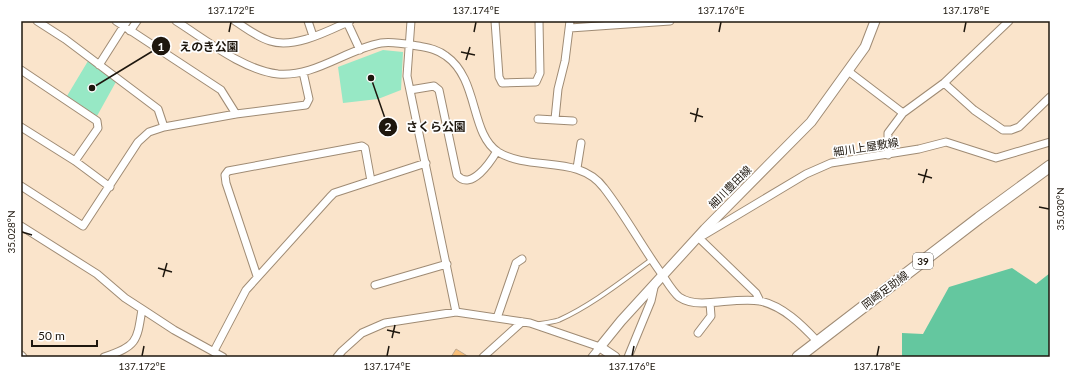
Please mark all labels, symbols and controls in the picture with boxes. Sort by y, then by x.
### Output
text: 137.172°E [207,4,255,16]
text: 137.174°E [452,4,500,16]
text: 137.176°E [697,4,745,16]
text: 137.178°E [942,4,990,16]
callout: えのき公園 [151,34,247,58]
text: 1 [158,39,165,54]
text: えのき公園 [179,39,239,54]
callout: さくら公園 [378,115,474,139]
text: 2 [385,119,392,134]
text: さくら公園 [406,119,466,134]
street label: 細川上屋敷線 [832,135,900,158]
street label: 細川豊田線 [706,163,754,211]
text: 35.030°N [1054,187,1066,231]
text: 35.028°N [5,210,17,254]
road number: 39 [913,253,933,269]
street label: 岡崎足助線 [859,268,911,311]
scale bar [32,322,97,348]
text: 50 m [38,328,65,343]
text: 137.172°E [118,360,166,372]
text: 137.174°E [363,360,411,372]
text: 137.176°E [608,360,656,372]
text: 137.178°E [853,360,901,372]

